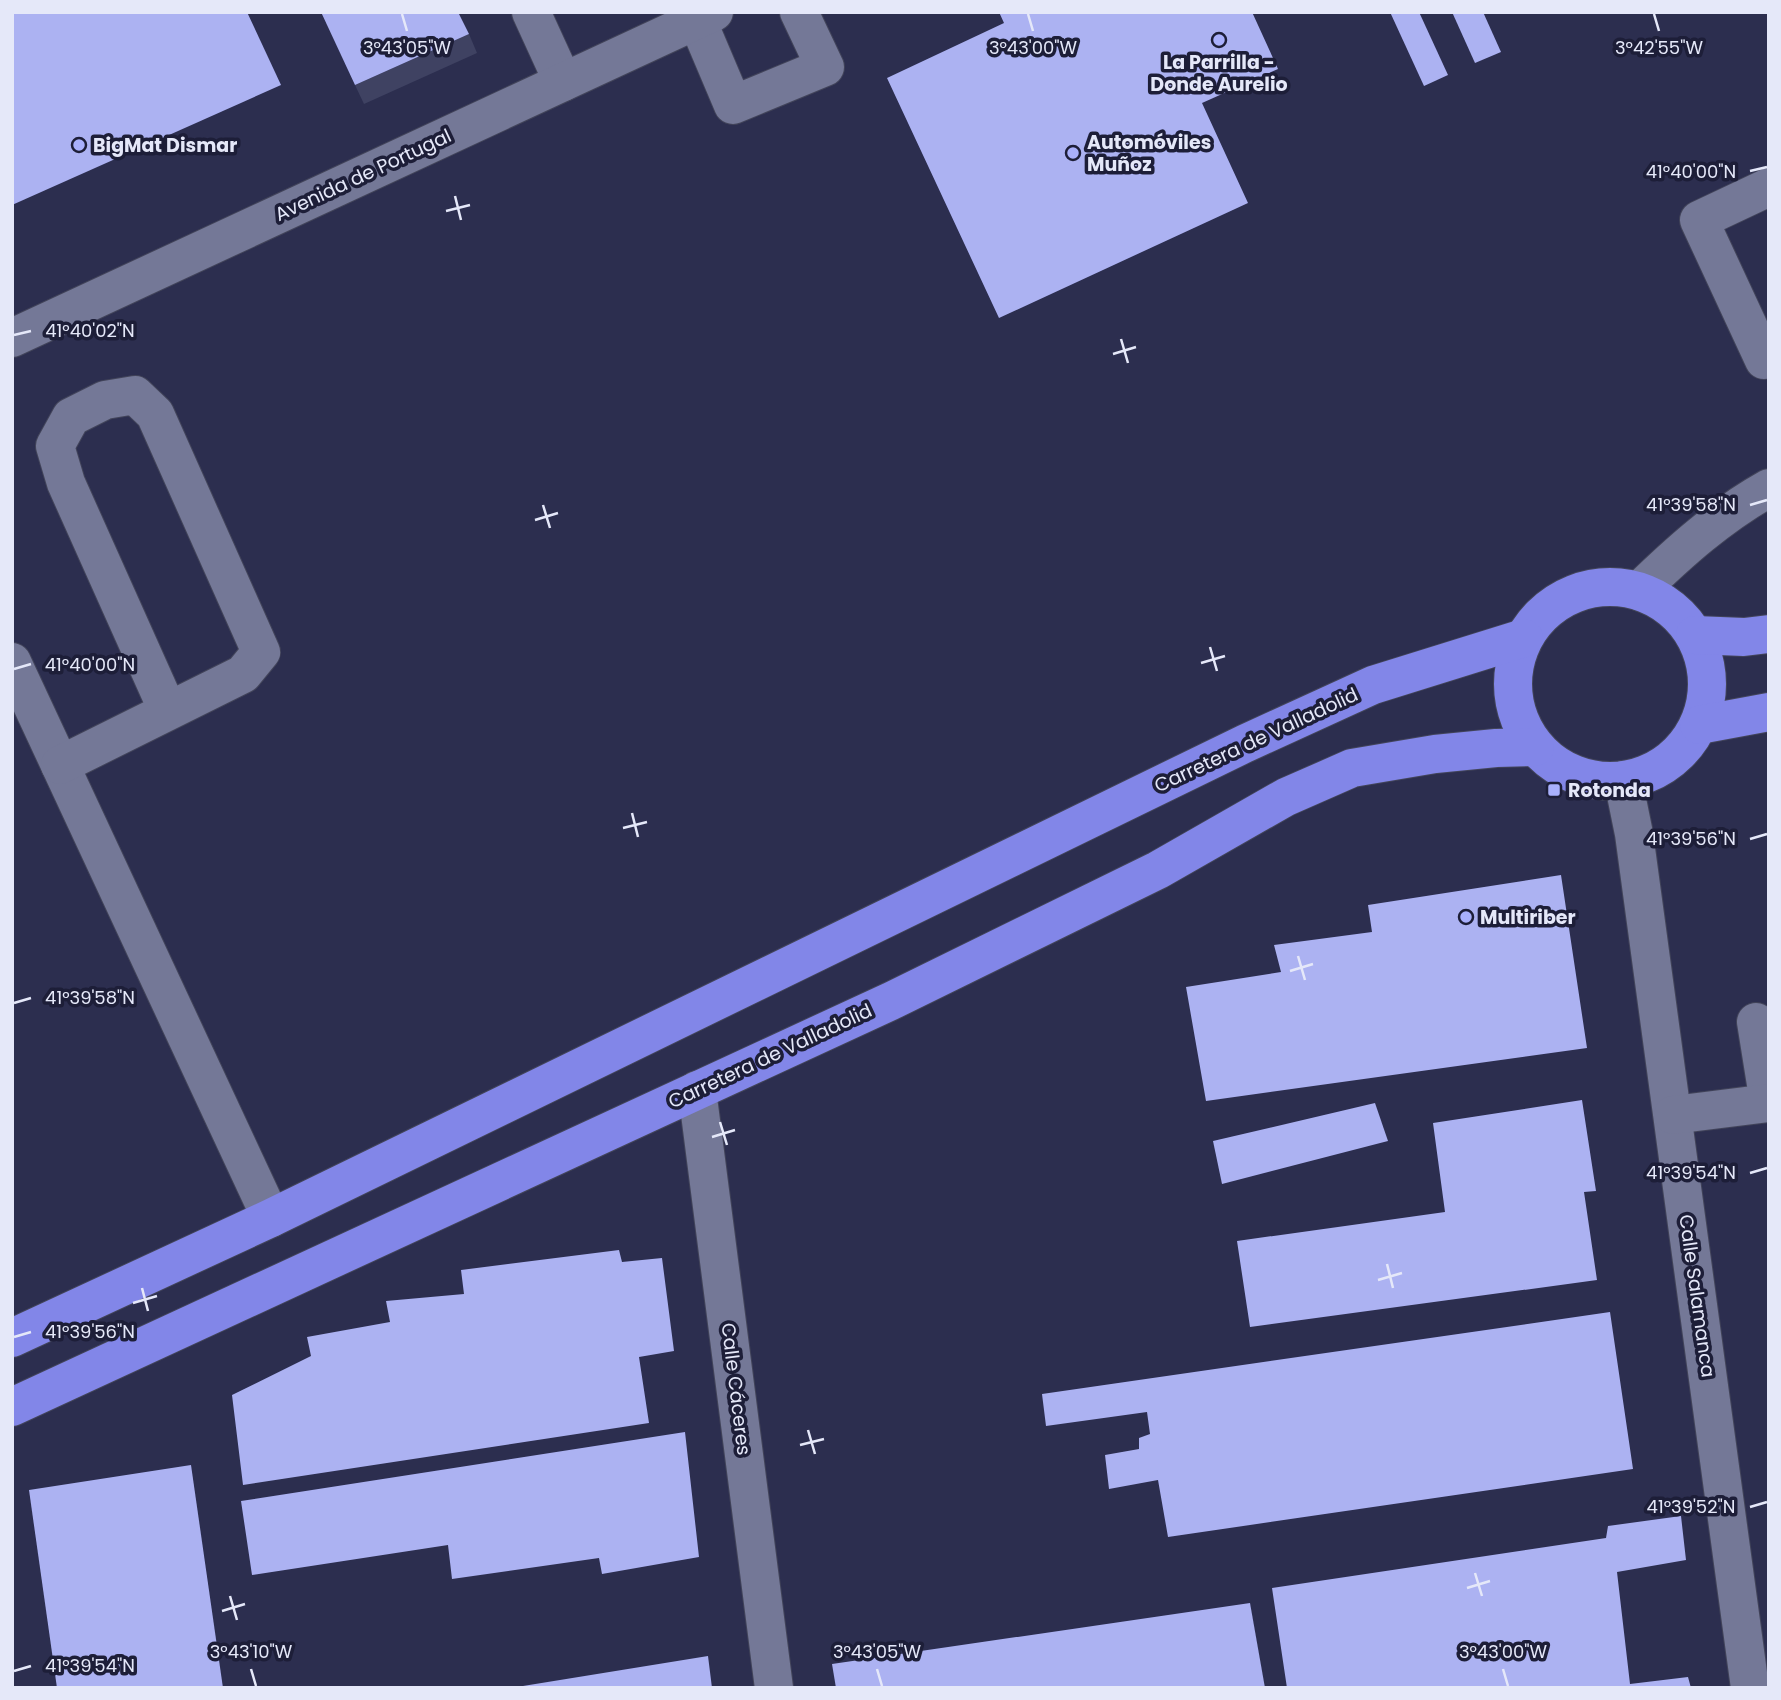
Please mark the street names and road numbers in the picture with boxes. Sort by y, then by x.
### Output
street label: Avenida de Portugal [270,122,456,228]
street label: Carretera de Valladolid [1150,681,1362,799]
street label: Carretera de Valladolid [664,997,876,1115]
street label: Calle Salamanca [1672,1213,1722,1379]
street label: Calle Cáceres [714,1321,758,1457]

